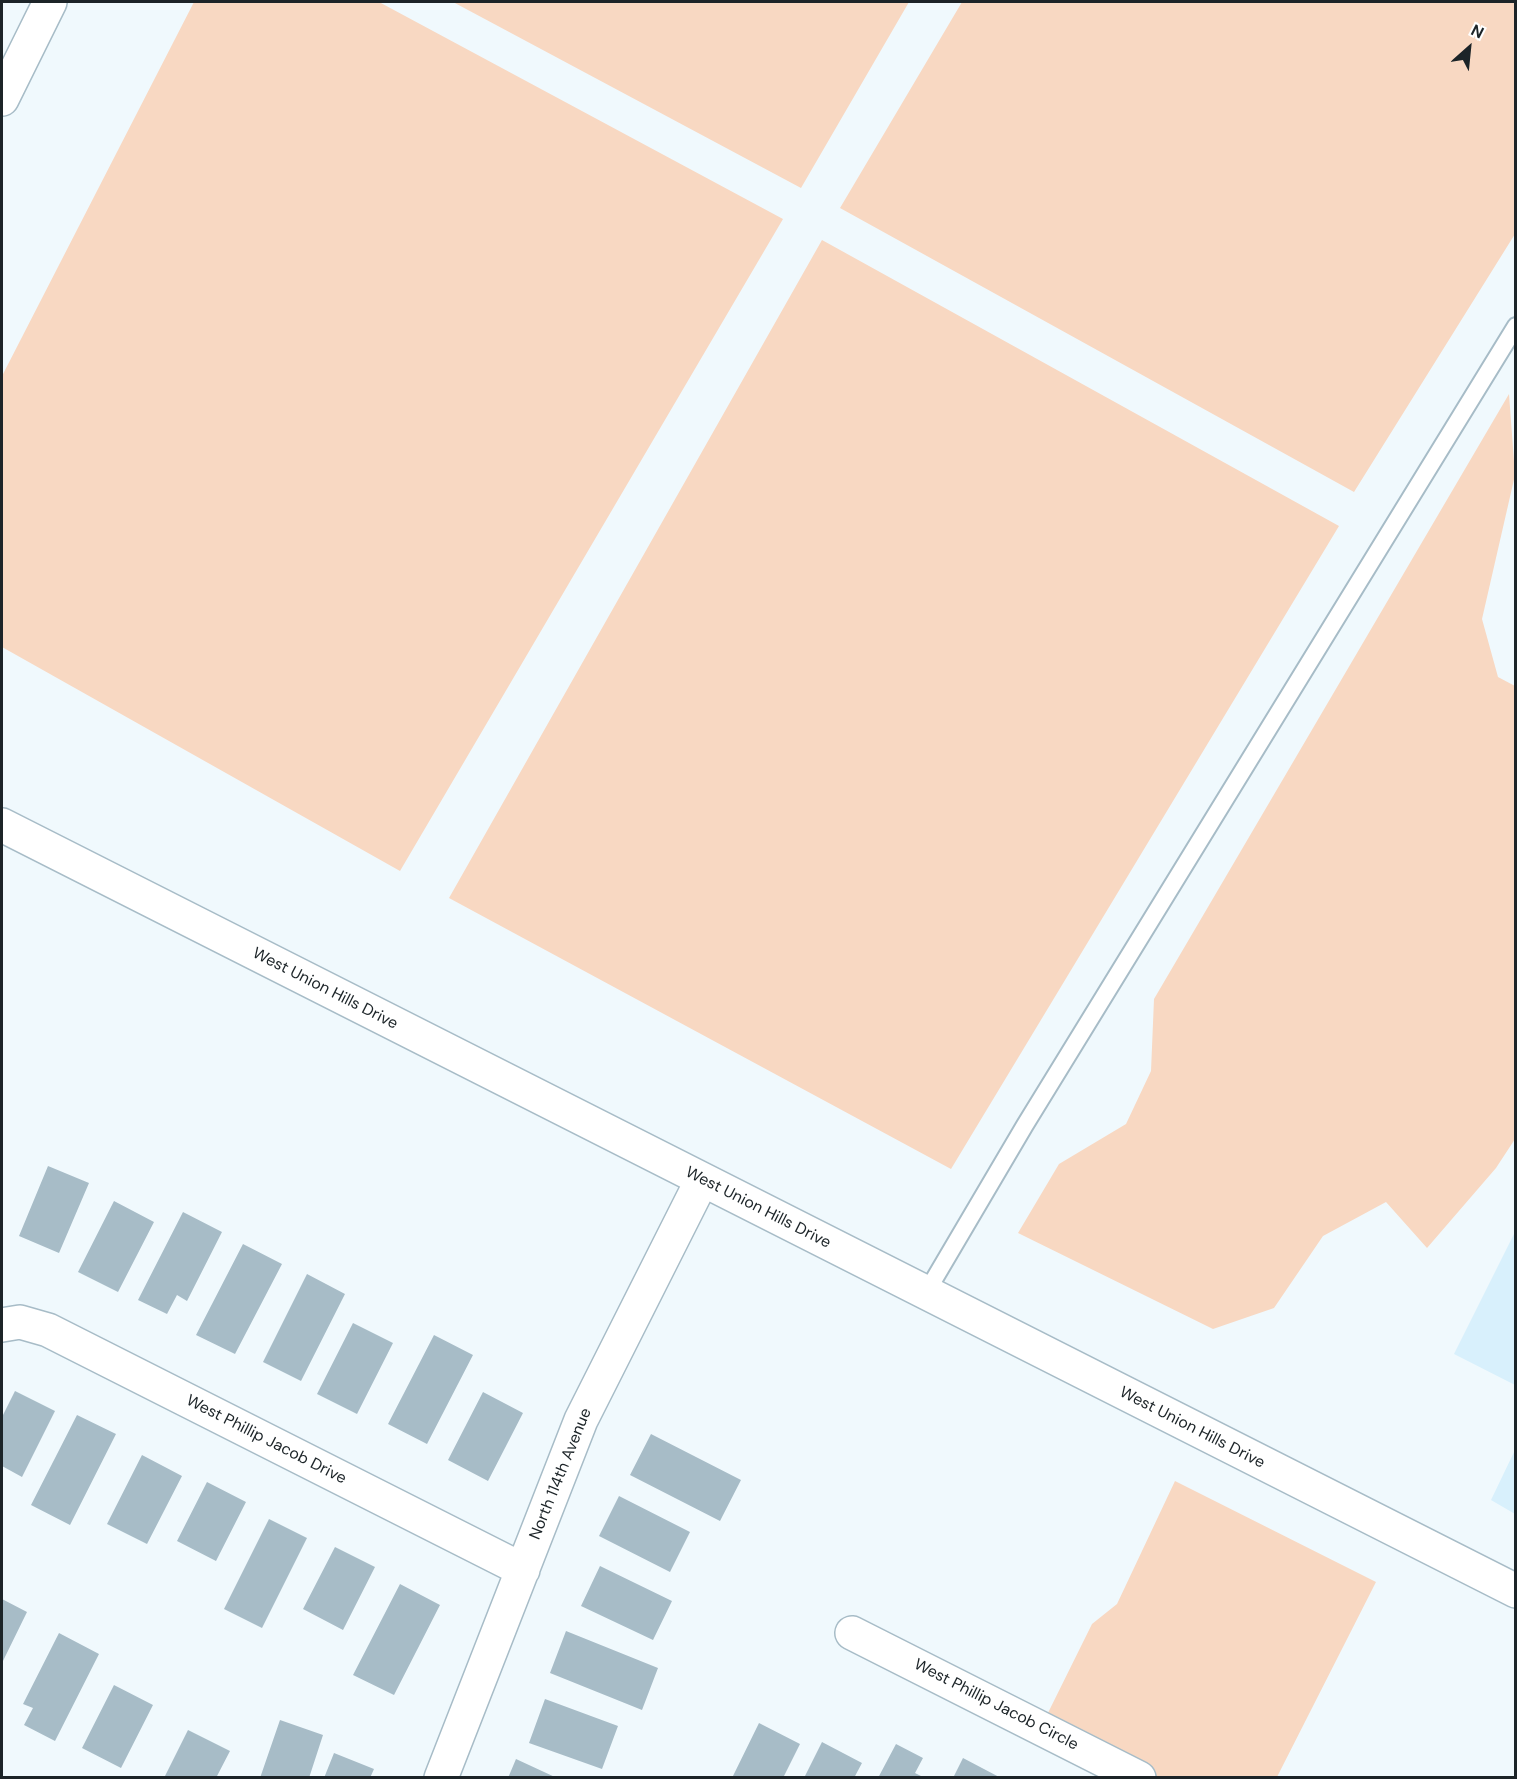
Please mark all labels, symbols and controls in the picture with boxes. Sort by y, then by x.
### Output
north arrow [1439,18,1499,78]
text: N [1467,20,1487,44]
street label: West Union Hills Drive [249,944,401,1034]
street label: West Union Hills Drive [682,1163,834,1253]
street label: West Union Hills Drive [1116,1383,1268,1473]
street label: West Phillip Jacob Drive [183,1391,349,1489]
street label: North 114th Avenue [526,1406,596,1542]
street label: West Phillip Jacob Circle [911,1655,1081,1755]

